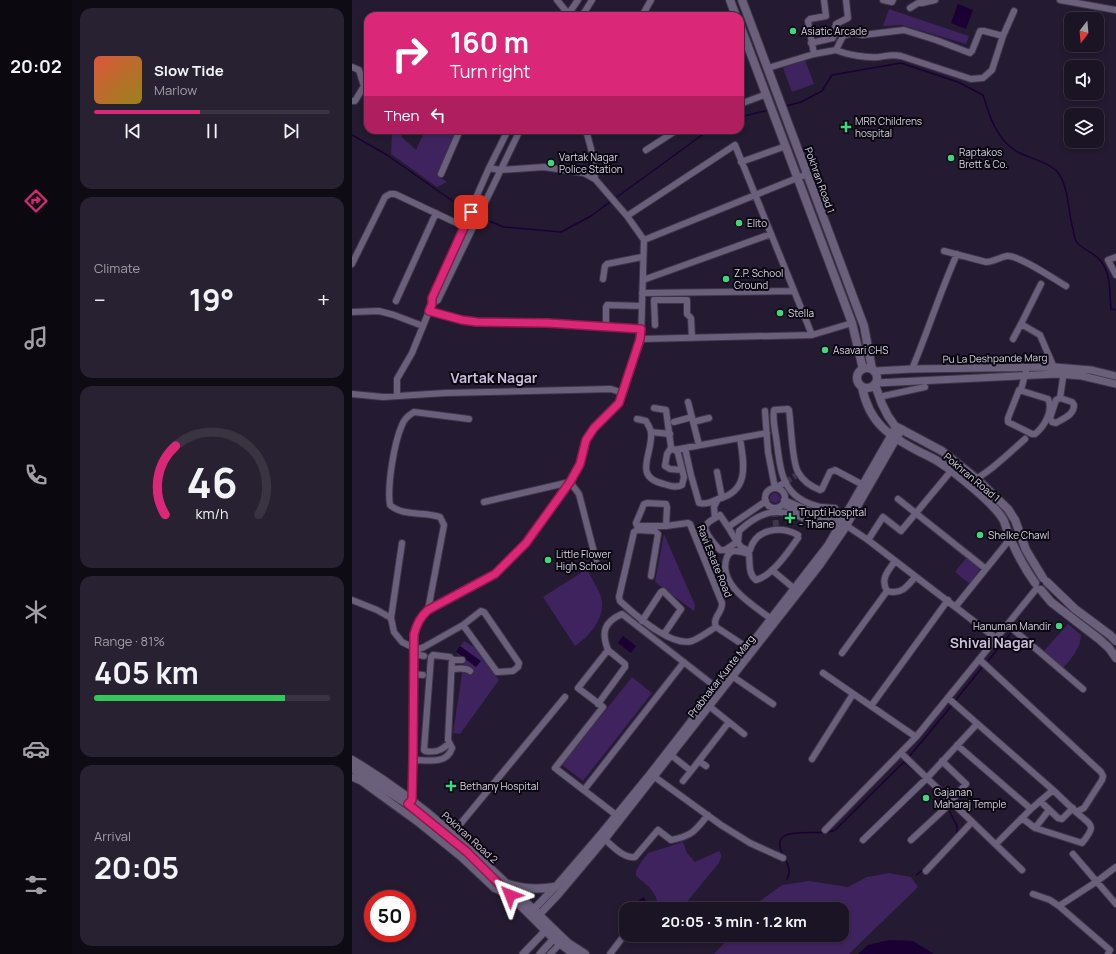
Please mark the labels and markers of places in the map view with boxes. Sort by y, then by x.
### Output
place label: Asiatic Arcade [801,24,867,38]
marker: Asiatic Arcade [788,26,798,36]
place label: MRR Childrens hospital [855,114,922,140]
marker: MRR Childrens hospital [840,121,852,133]
place label: Raptakos Brett & Co. [959,145,1008,171]
place label: Vartak Nagar Police Station [559,150,623,176]
marker: Raptakos Brett & Co. [946,153,956,163]
marker: Vartak Nagar Police Station [546,158,556,168]
pin [454,195,488,229]
place label: Elito [747,216,767,230]
marker: Elito [734,218,744,228]
place label: Z.P. School Ground [734,266,783,292]
marker: Z.P. School Ground [721,274,731,284]
place label: Stella [788,306,814,320]
marker: Stella [775,308,785,318]
place label: Asavari CHS [833,343,888,357]
marker: Asavari CHS [820,345,830,355]
place label: Trupti Hospital - Thane [799,505,866,531]
marker: Trupti Hospital - Thane [784,512,796,524]
place label: Shelke Chawl [988,528,1049,542]
marker: Shelke Chawl [975,530,985,540]
place label: Little Flower High School [556,547,611,573]
marker: Little Flower High School [543,555,553,565]
place label: Hanuman Mandir [973,619,1051,633]
marker: Hanuman Mandir [1054,621,1064,631]
place label: Bethany Hospital [460,779,539,793]
marker: Bethany Hospital [445,780,457,792]
place label: Gajanan Maharaj Temple [934,785,1007,811]
marker: Gajanan Maharaj Temple [921,793,931,803]

